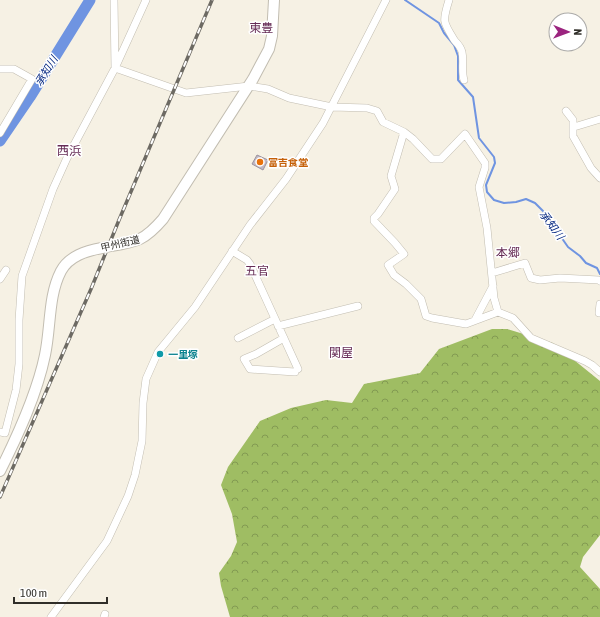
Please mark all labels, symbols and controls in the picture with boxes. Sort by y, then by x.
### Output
north arrow [548,12,588,52]
district label: 東豊 [249,21,273,35]
text: N [572,29,584,36]
water label: 承知川 [32,53,60,88]
district label: 西浜 [57,144,81,158]
marker: 富吉食堂 [255,157,265,167]
place label: 富吉食堂 [268,157,308,168]
water label: 承知川 [537,208,567,243]
street label: 甲州街道 [99,234,141,253]
district label: 本郷 [496,246,520,260]
district label: 五官 [245,264,269,278]
district label: 関屋 [329,346,353,360]
marker: 一里塚 [155,349,165,359]
place label: 一里塚 [168,349,198,360]
scale bar [14,579,107,605]
text: 100 m [20,586,47,600]

